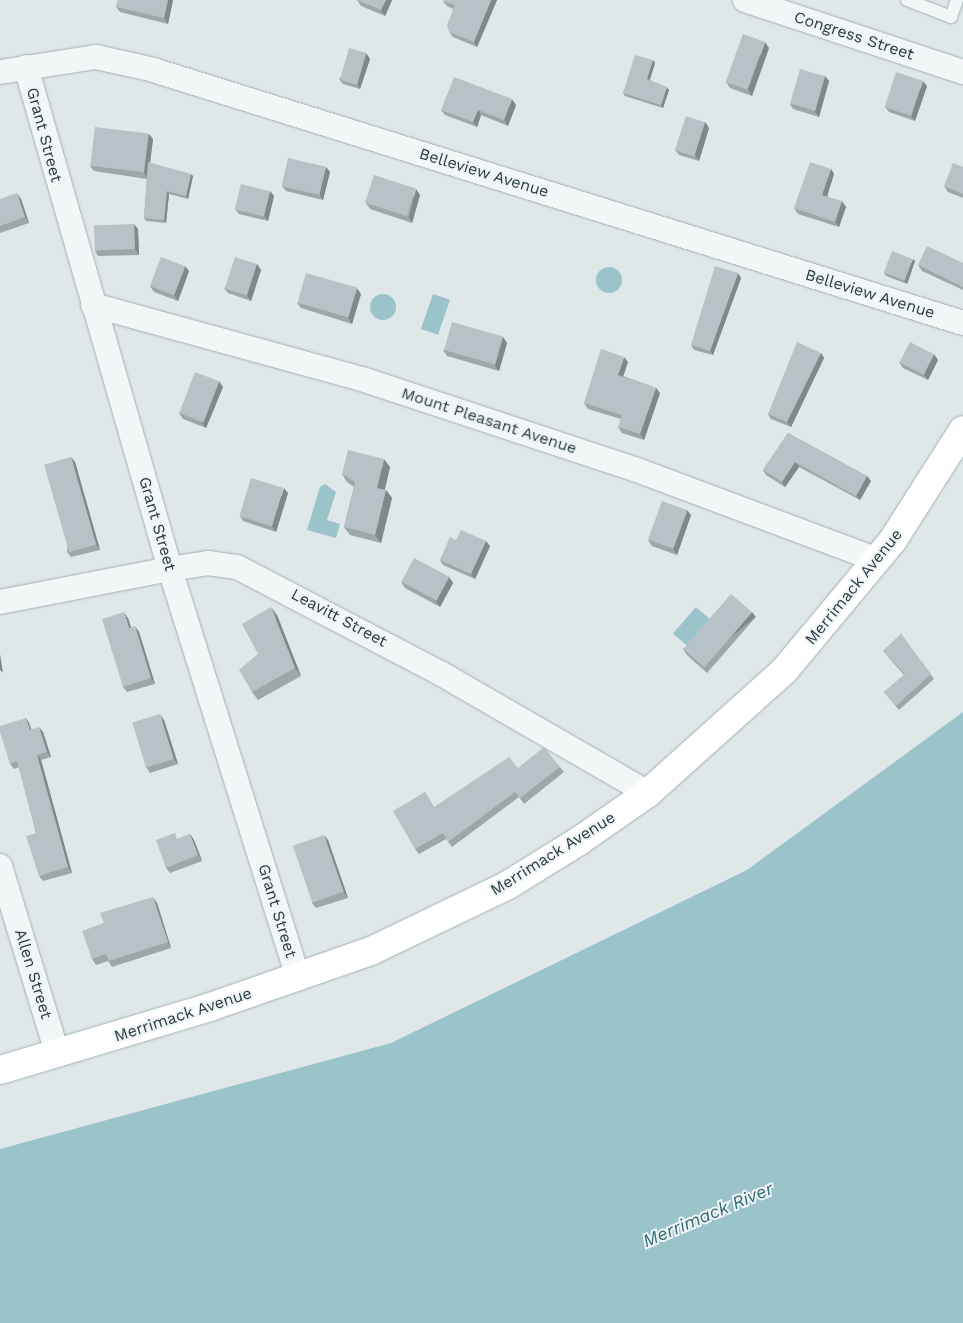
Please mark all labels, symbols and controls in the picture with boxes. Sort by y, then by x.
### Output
street label: Congress Street [792,8,916,64]
street label: Grant Street [22,86,66,184]
street label: Belleview Avenue [416,144,552,202]
street label: Belleview Avenue [802,265,938,323]
street label: Mount Pleasant Avenue [399,383,579,459]
street label: Grant Street [134,475,180,573]
street label: Merrimack Avenue [801,525,907,649]
street label: Leavitt Street [288,585,390,651]
street label: Merrimack Avenue [487,808,619,900]
street label: Grant Street [254,862,300,960]
street label: Allen Street [10,927,56,1021]
street label: Merrimack Avenue [111,984,255,1046]
water label: Merrimack River [639,1178,777,1252]

